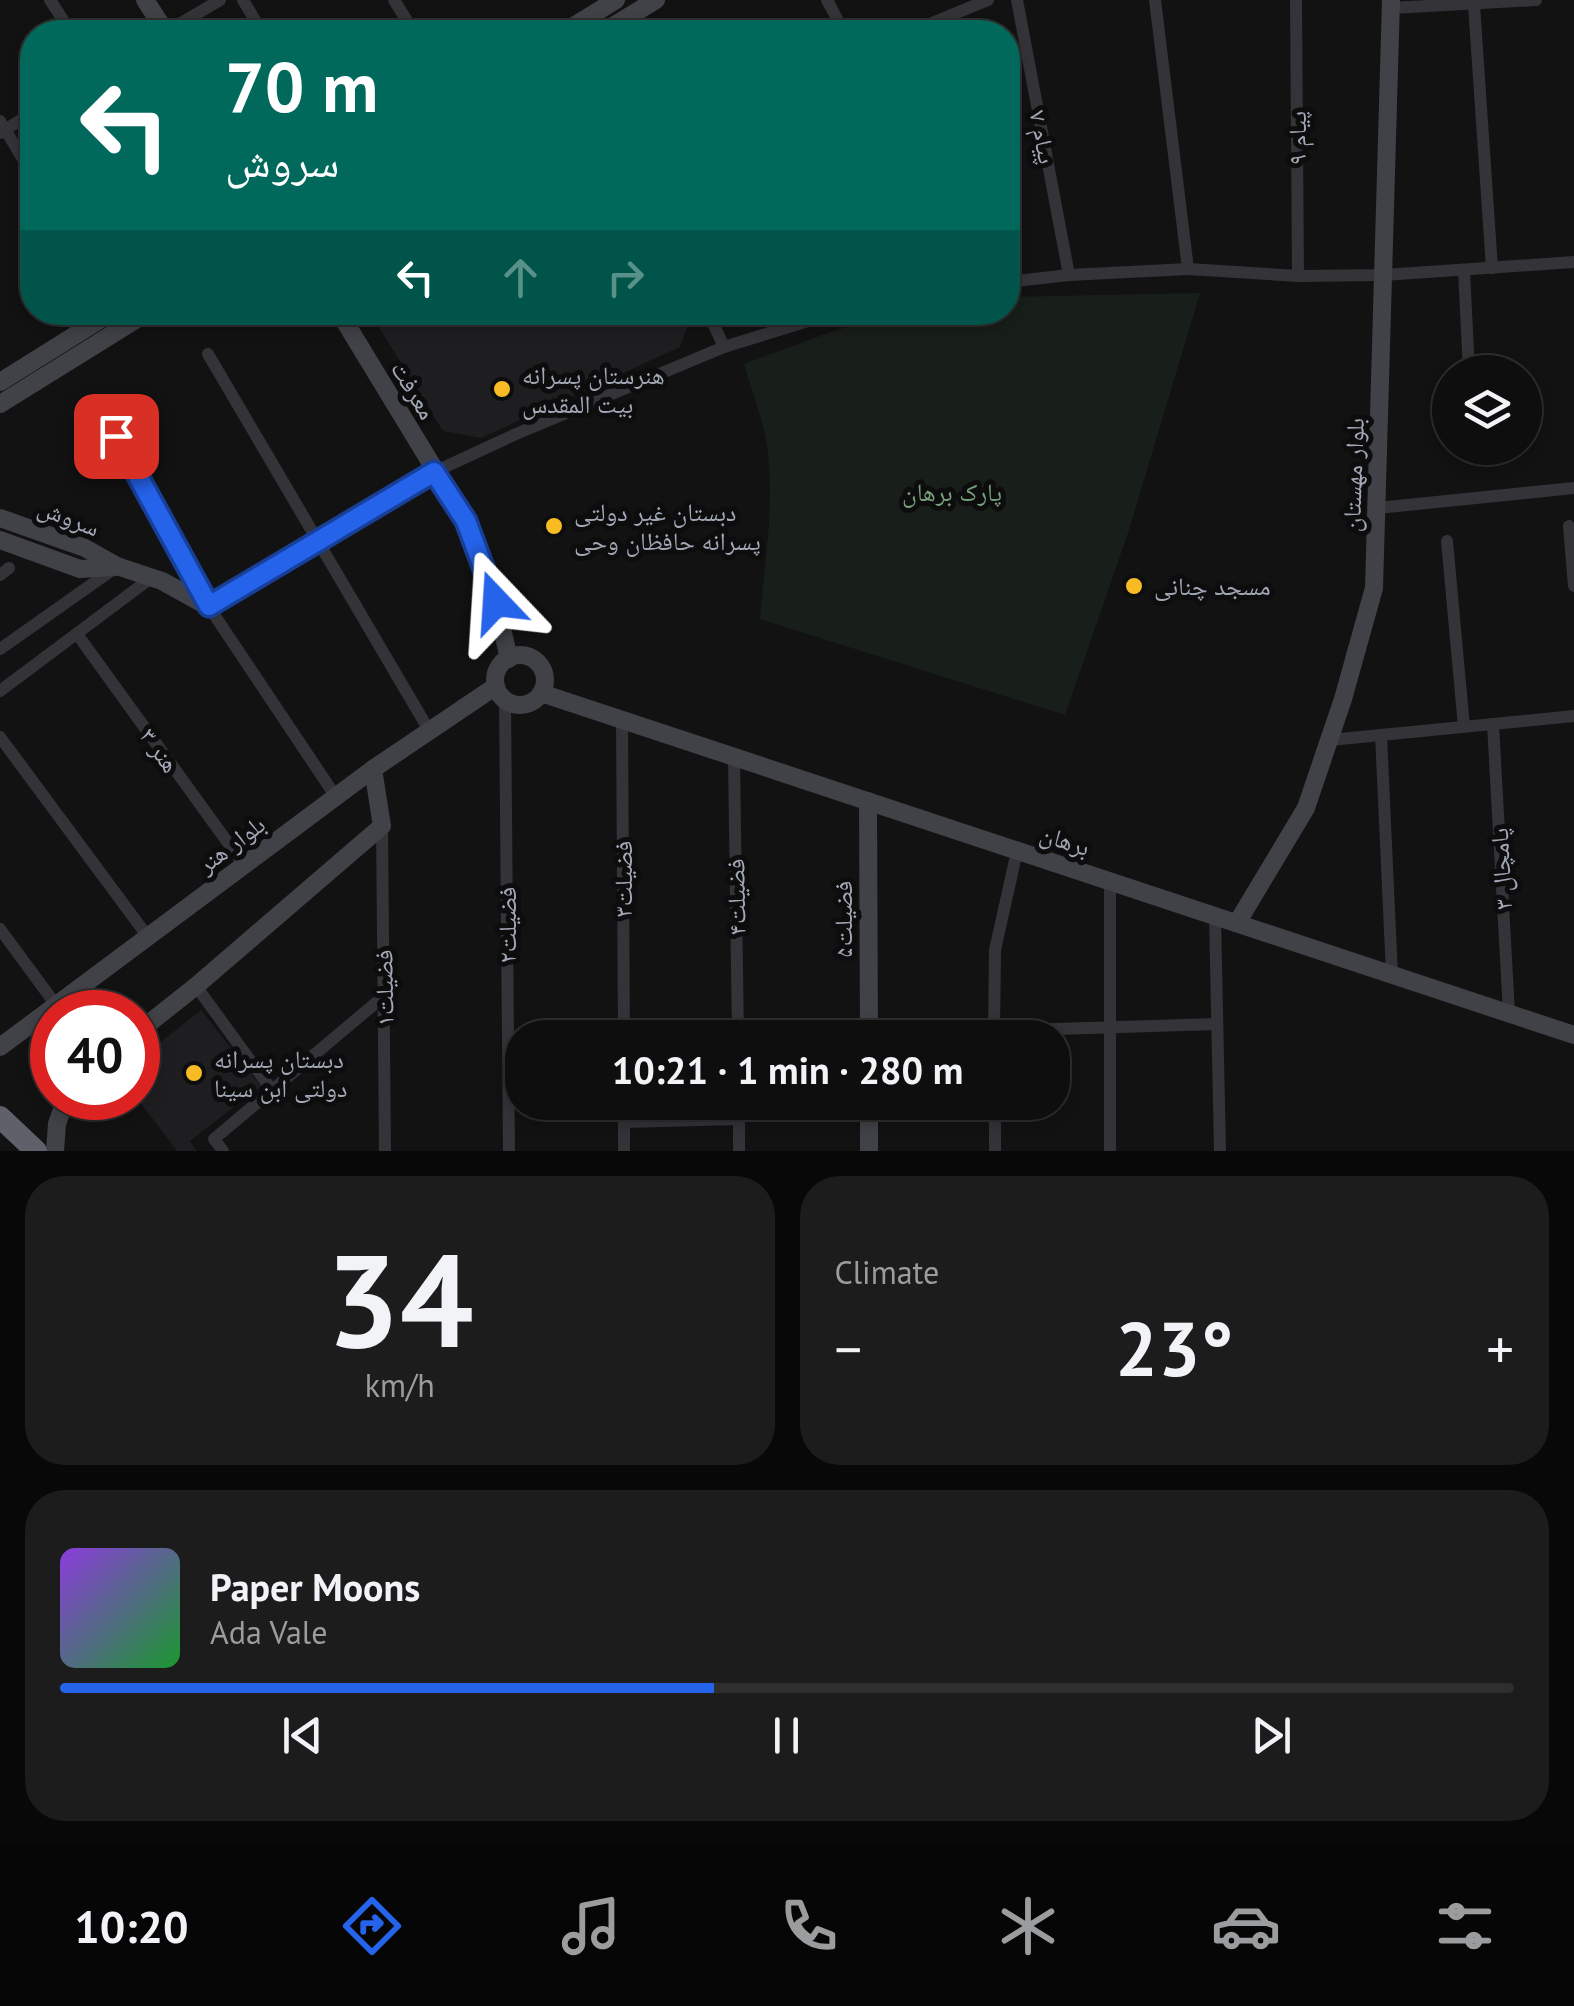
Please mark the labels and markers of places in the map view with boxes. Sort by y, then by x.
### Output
place label: هنرستان پسرانه بیت المقدس [522,359,665,420]
marker: هنرستان پسرانه بیت المقدس [491,378,513,400]
pin [74,394,159,479]
place label: دبستان غیر دولتی پسرانه حافظان وحی [574,496,761,557]
marker: دبستان غیر دولتی پسرانه حافظان وحی [543,515,565,537]
place label: مسجد چنانی [1154,570,1271,602]
marker: مسجد چنانی [1123,575,1145,597]
place label: دبستان پسرانه دولتی ابن سینا [214,1043,347,1104]
marker: دبستان پسرانه دولتی ابن سینا [183,1062,205,1084]

